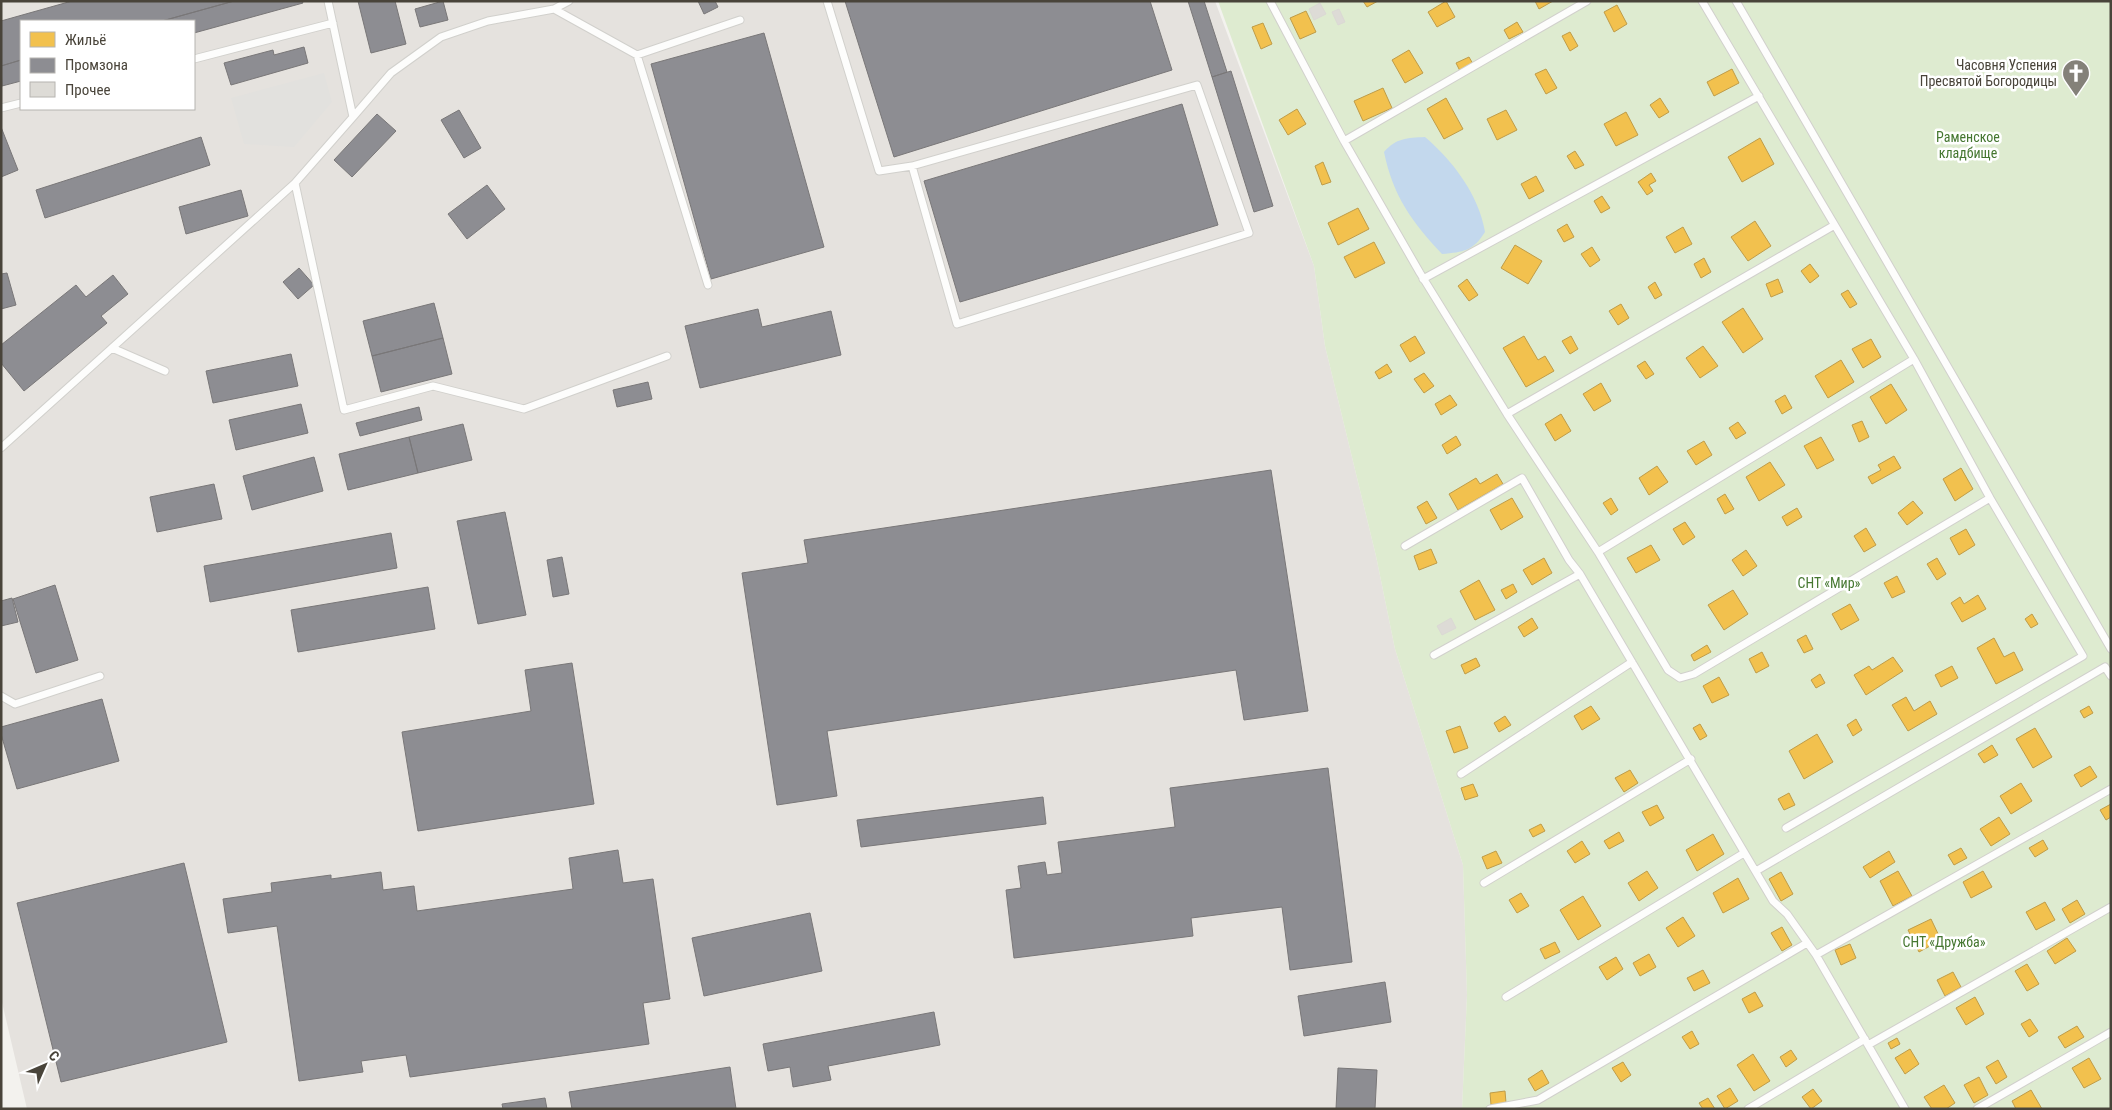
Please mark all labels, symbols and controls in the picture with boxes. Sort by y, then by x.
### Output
legend [20,20,195,110]
text: Жильё [65,31,106,49]
text: Промзона [65,56,128,74]
place label: Часовня Успения Пресвятой Богородицы [1920,57,2057,89]
church icon: Часовня Успения Пресвятой Богородицы [2061,58,2091,97]
text: Прочее [65,81,111,99]
park label: Раменское кладбище [1936,129,2000,161]
park label: СНТ «Мир» [1798,575,1861,591]
park label: СНТ «Дружба» [1902,934,1986,950]
north arrow [20,1040,70,1090]
text: С [46,1047,63,1064]

